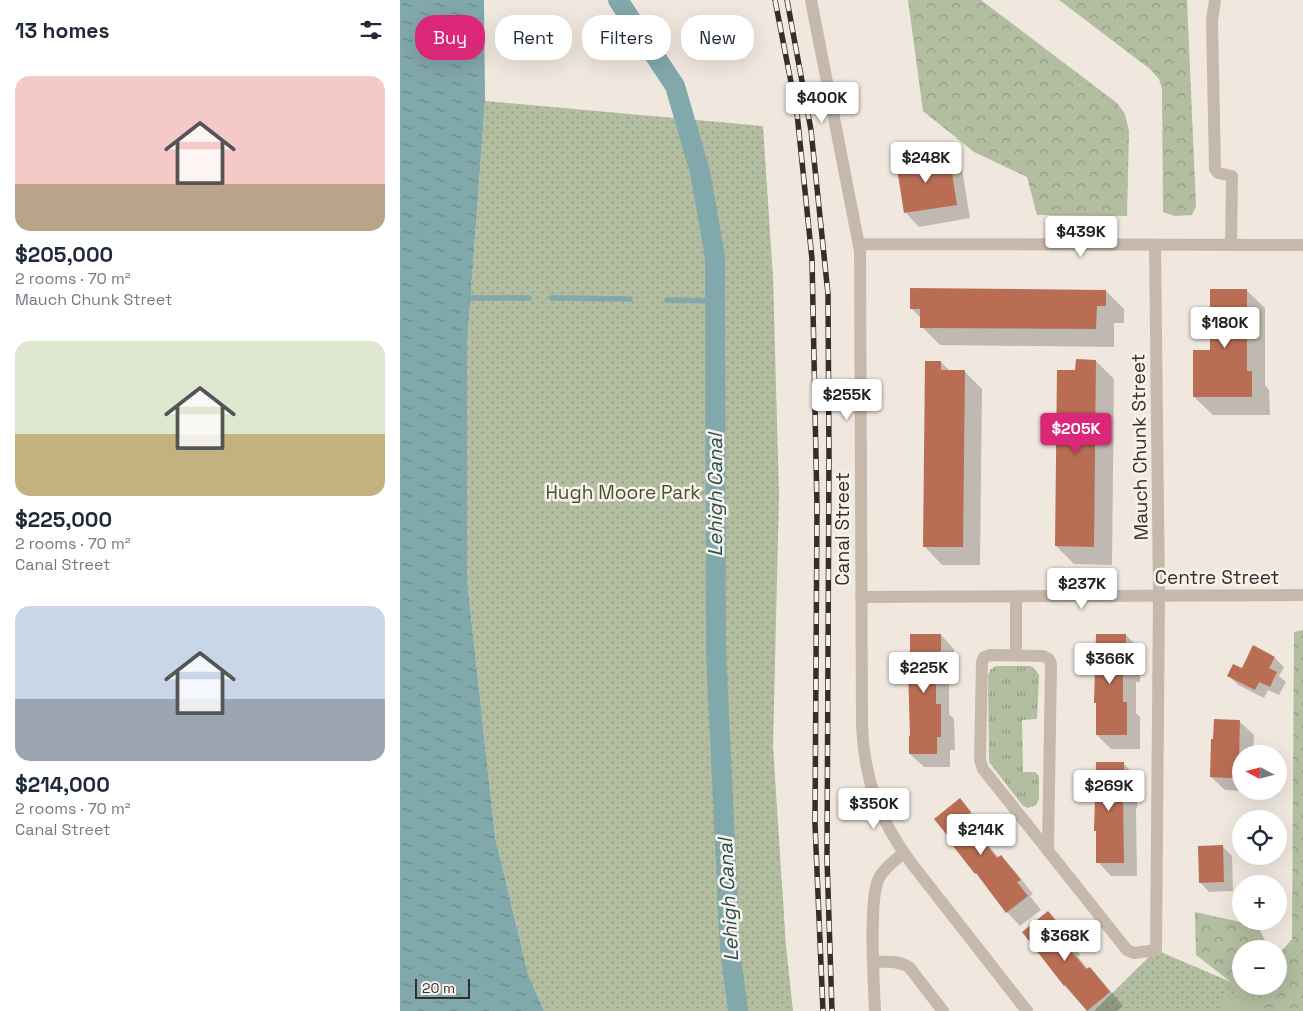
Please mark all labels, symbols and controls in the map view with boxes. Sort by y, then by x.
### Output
chip: Buy [415,15,485,60]
chip: Rent [495,15,572,60]
chip: Filters [582,15,671,60]
chip: New [681,15,754,60]
icon: filters [357,16,385,44]
text: 13 homes [15,17,109,44]
pin: $400K [787,82,857,124]
text: $400K [797,87,847,108]
icon: home [155,108,245,198]
pin: $248K [891,142,961,184]
text: $248K [902,147,950,168]
pin: $439K [1046,216,1116,258]
text: $439K [1056,221,1106,242]
text: $205,000 [15,241,113,268]
text: 2 rooms · 70 m² [15,268,131,289]
text: Mauch Chunk Street [15,289,172,310]
pin: $180K [1190,306,1260,349]
text: $180K [1202,312,1248,333]
street label: Mauch Chunk Street [1125,353,1154,541]
icon: home [155,373,245,463]
pin: $255K [812,378,882,421]
text: $255K [823,384,871,405]
pin: $205K [1041,412,1111,455]
text: $205K [1051,418,1101,439]
water label: Lehigh Canal [702,431,728,557]
street label: Canal Street [830,472,855,586]
park label: Hugh Moore Park [545,480,701,505]
text: $225,000 [15,506,112,533]
text: 2 rooms · 70 m² [15,533,131,554]
text: Canal Street [15,554,110,575]
street label: Centre Street [1155,565,1279,590]
pin: $237K [1047,568,1117,610]
text: $237K [1058,573,1106,594]
icon: home [155,638,245,728]
pin: $366K [1075,642,1145,685]
text: $366K [1085,648,1135,669]
pin: $225K [889,652,959,694]
text: $225K [900,657,948,678]
north arrow [1232,745,1288,800]
map controls [1232,745,1287,995]
pin: $269K [1074,770,1144,812]
text: $214,000 [15,771,110,798]
text: $269K [1085,775,1134,796]
pin: $350K [839,788,909,830]
text: $350K [849,793,899,814]
text: 2 rooms · 70 m² [15,798,131,819]
button: locate [1232,810,1287,865]
pin: $214K [946,814,1016,856]
text: Canal Street [15,819,110,840]
text: $214K [958,819,1004,840]
water label: Lehigh Canal [712,836,744,962]
button: + [1232,875,1287,930]
pin: $368K [1030,920,1100,962]
text: $368K [1041,925,1089,946]
button: − [1232,940,1287,995]
scale bar [415,976,470,999]
text: 20 m [422,979,455,997]

